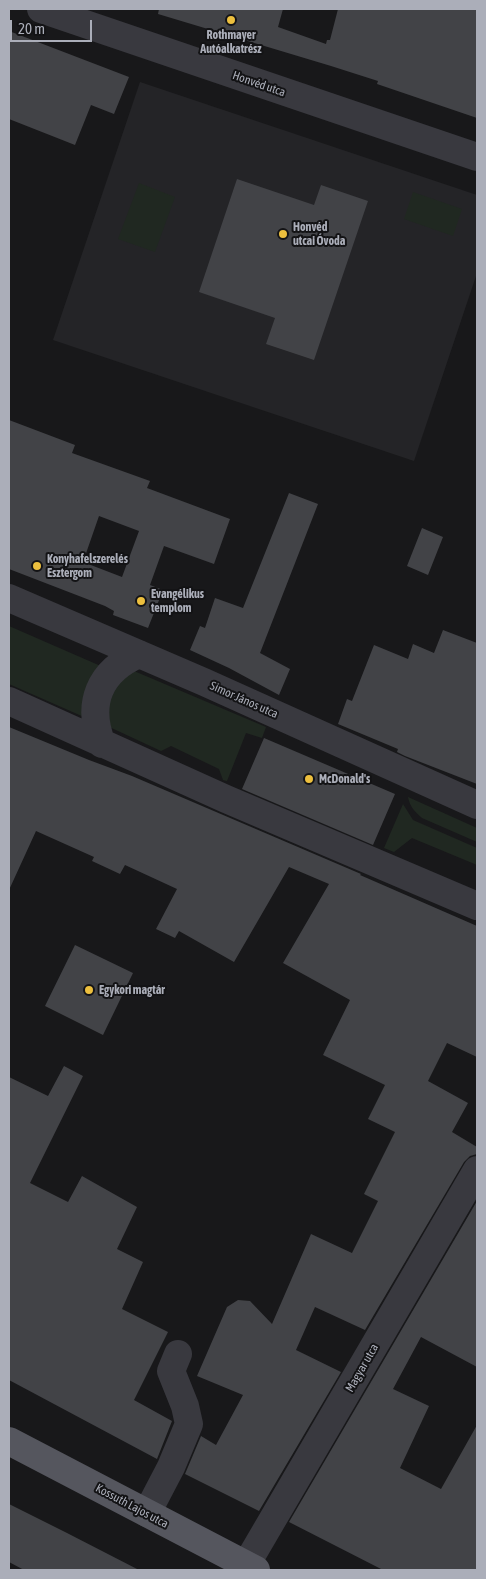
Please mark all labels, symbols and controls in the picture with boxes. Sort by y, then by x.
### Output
scale bar [12,10,95,42]
marker: Rothmayer Autóalkatrész [225,14,237,26]
text: 20 m [18,20,45,37]
place label: Rothmayer Autóalkatrész [200,28,262,56]
street label: Honvéd utca [231,68,287,100]
place label: Honvéd utcai Óvoda [293,220,345,248]
marker: Honvéd utcai Óvoda [277,228,289,240]
place label: Konyhafelszerelés Esztergom [47,552,128,580]
marker: Konyhafelszerelés Esztergom [31,560,43,572]
place label: Evangélikus templom [151,587,204,615]
marker: Evangélikus templom [135,595,147,607]
street label: Simor János utca [208,679,280,721]
place label: McDonald's [319,772,370,786]
marker: McDonald's [303,773,315,785]
place label: Egykori magtár [99,983,165,997]
marker: Egykori magtár [83,984,95,996]
street label: Magyar utca [342,1341,382,1395]
street label: Kossuth Lajos utca [93,1481,171,1531]

